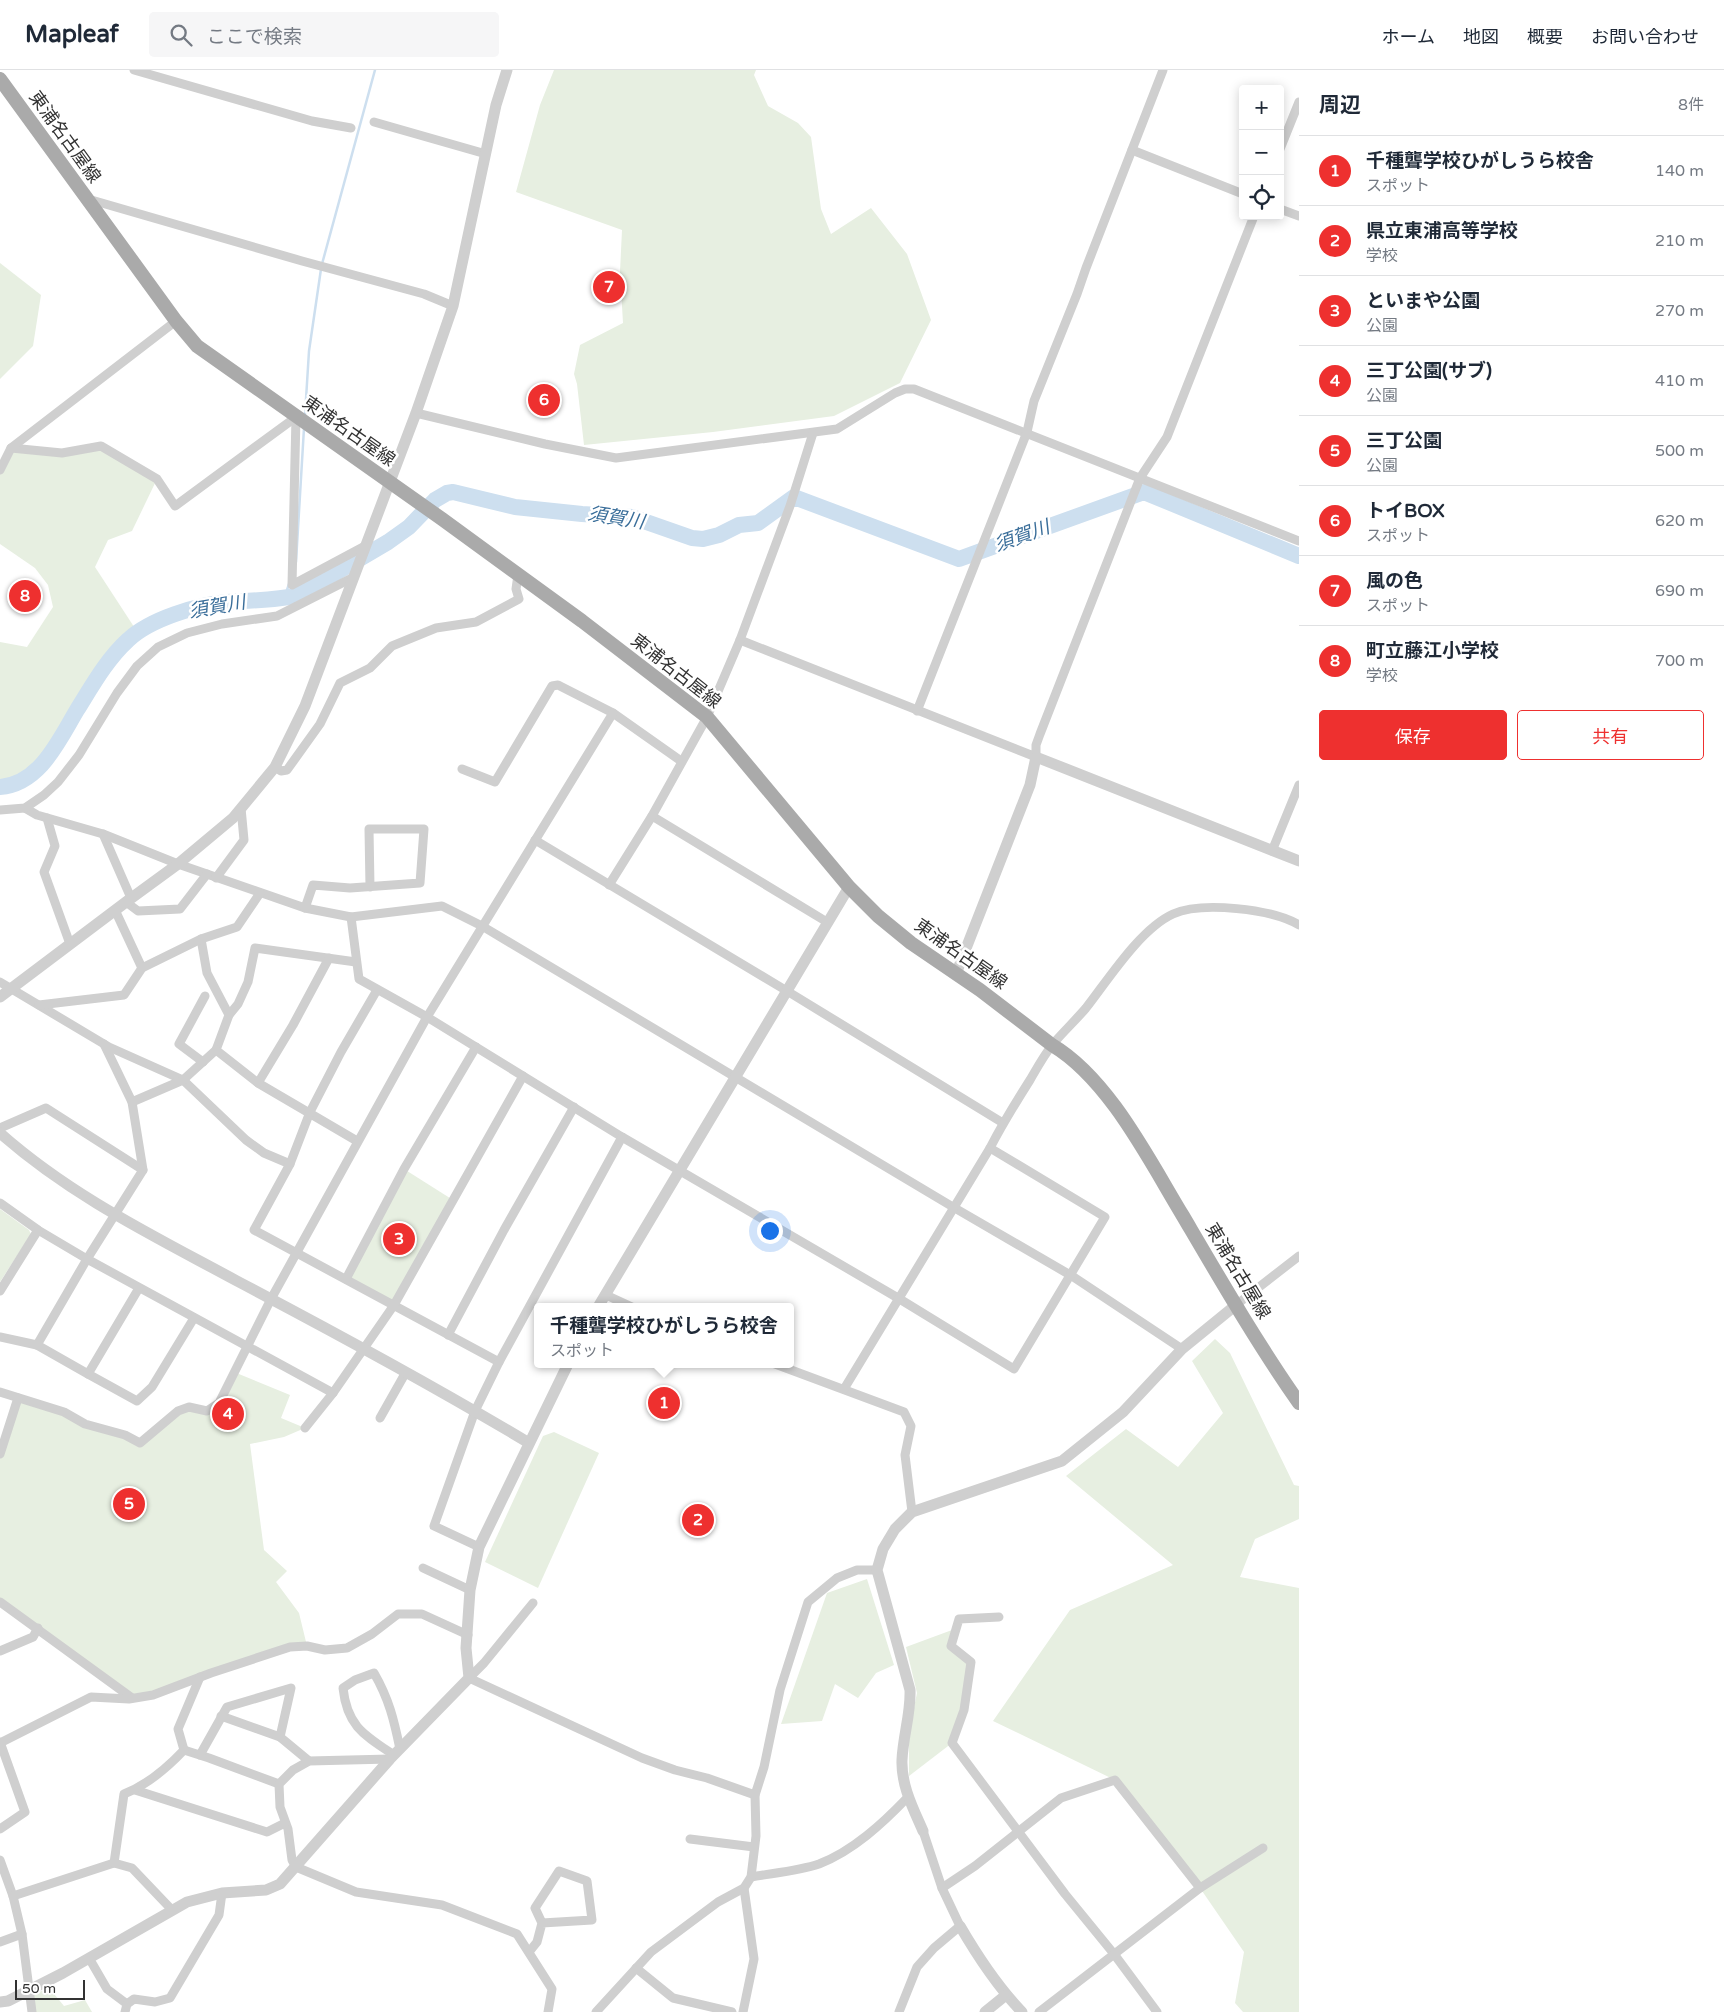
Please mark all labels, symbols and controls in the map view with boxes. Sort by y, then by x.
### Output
search box [149,12,499,57]
text: Mapleaf [25,20,119,49]
icon: search [167,21,195,49]
text: ここで検索 [207,26,302,48]
text: ホーム [1382,26,1435,48]
text: 地図 [1463,26,1499,48]
text: 概要 [1527,26,1563,48]
text: お問い合わせ [1591,26,1699,48]
map controls [1239,85,1284,220]
button: + [1239,85,1284,130]
street label: 東浦名古屋線 [24,87,106,187]
text: 周辺 [1319,93,1361,118]
text: 8件 [1678,95,1704,115]
button: − [1239,130,1284,175]
text: 千種聾学校ひがしうら校舎 [1366,150,1594,172]
text: 1 [1330,161,1340,181]
text: 140 m [1655,161,1704,181]
button: locate [1239,175,1284,220]
text: スポット [1366,176,1430,196]
text: 県立東浦高等学校 [1366,220,1518,242]
text: 2 [1330,231,1340,251]
text: 210 m [1655,231,1704,251]
text: 学校 [1366,246,1398,266]
pin: 7 [593,268,625,306]
text: といまや公園 [1366,290,1480,312]
text: 3 [1330,301,1340,321]
text: 270 m [1655,301,1704,321]
text: 公園 [1366,316,1398,336]
text: 三丁公園(サブ) [1366,360,1492,382]
text: 4 [1330,371,1340,391]
text: 410 m [1655,371,1704,391]
pin: 6 [528,381,560,419]
text: 公園 [1366,386,1398,406]
street label: 東浦名古屋線 [298,391,400,471]
text: 三丁公園 [1366,430,1442,452]
text: 5 [1330,441,1340,461]
text: 500 m [1655,441,1704,461]
text: 公園 [1366,456,1398,476]
text: トイBOX [1366,500,1445,522]
water label: 須賀川 [586,503,648,534]
text: 6 [1330,511,1340,531]
text: 620 m [1655,511,1704,531]
water label: 須賀川 [991,515,1054,556]
text: スポット [1366,526,1430,546]
text: 風の色 [1366,570,1423,592]
pin: 8 [9,577,41,615]
text: 7 [1330,581,1340,601]
text: 690 m [1655,581,1704,601]
water label: 須賀川 [187,591,249,623]
text: スポット [1366,596,1430,616]
street label: 東浦名古屋線 [627,629,725,713]
text: 町立藤江小学校 [1366,640,1499,662]
text: 8 [1330,651,1340,671]
text: 700 m [1655,651,1704,671]
text: 学校 [1366,666,1398,686]
button: 保存 [1319,710,1507,760]
button: 共有 [1517,710,1704,760]
street label: 東浦名古屋線 [910,914,1012,994]
your location [757,1218,783,1244]
street label: 東浦名古屋線 [1201,1219,1275,1323]
pin: 3 [383,1220,415,1258]
popup [534,1303,794,1368]
text: 千種聾学校ひがしうら校舎 [550,1315,778,1337]
text: スポット [550,1341,614,1361]
pin: 1 [648,1384,680,1422]
pin: 4 [212,1395,244,1433]
pin: 5 [113,1485,145,1523]
pin: 2 [682,1501,714,1539]
scale bar [15,1977,85,2000]
text: 50 m [22,1980,56,1997]

